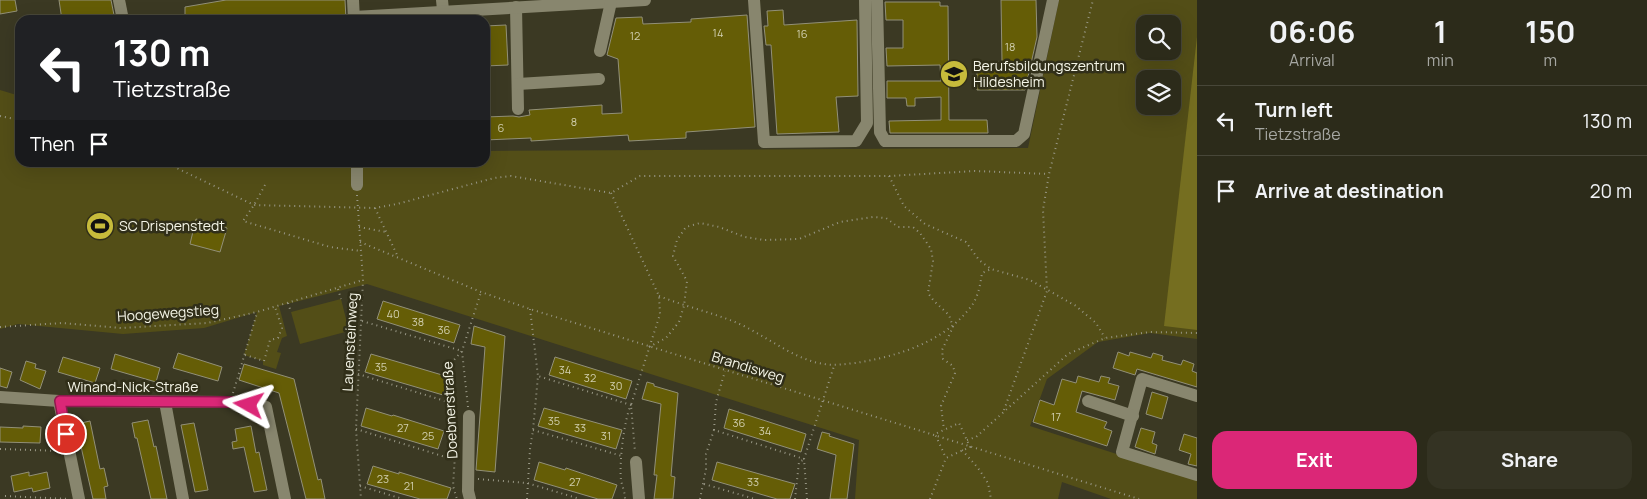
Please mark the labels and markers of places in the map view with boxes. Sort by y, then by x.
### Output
place label: Berufsbildungszentrum Hildesheim [973,56,1125,91]
school or university icon: Berufsbildungszentrum Hildesheim [939,59,969,89]
sports icon: SC Drispenstedt [85,211,115,241]
place label: SC Drispenstedt [119,216,225,235]
pin [45,413,87,455]

